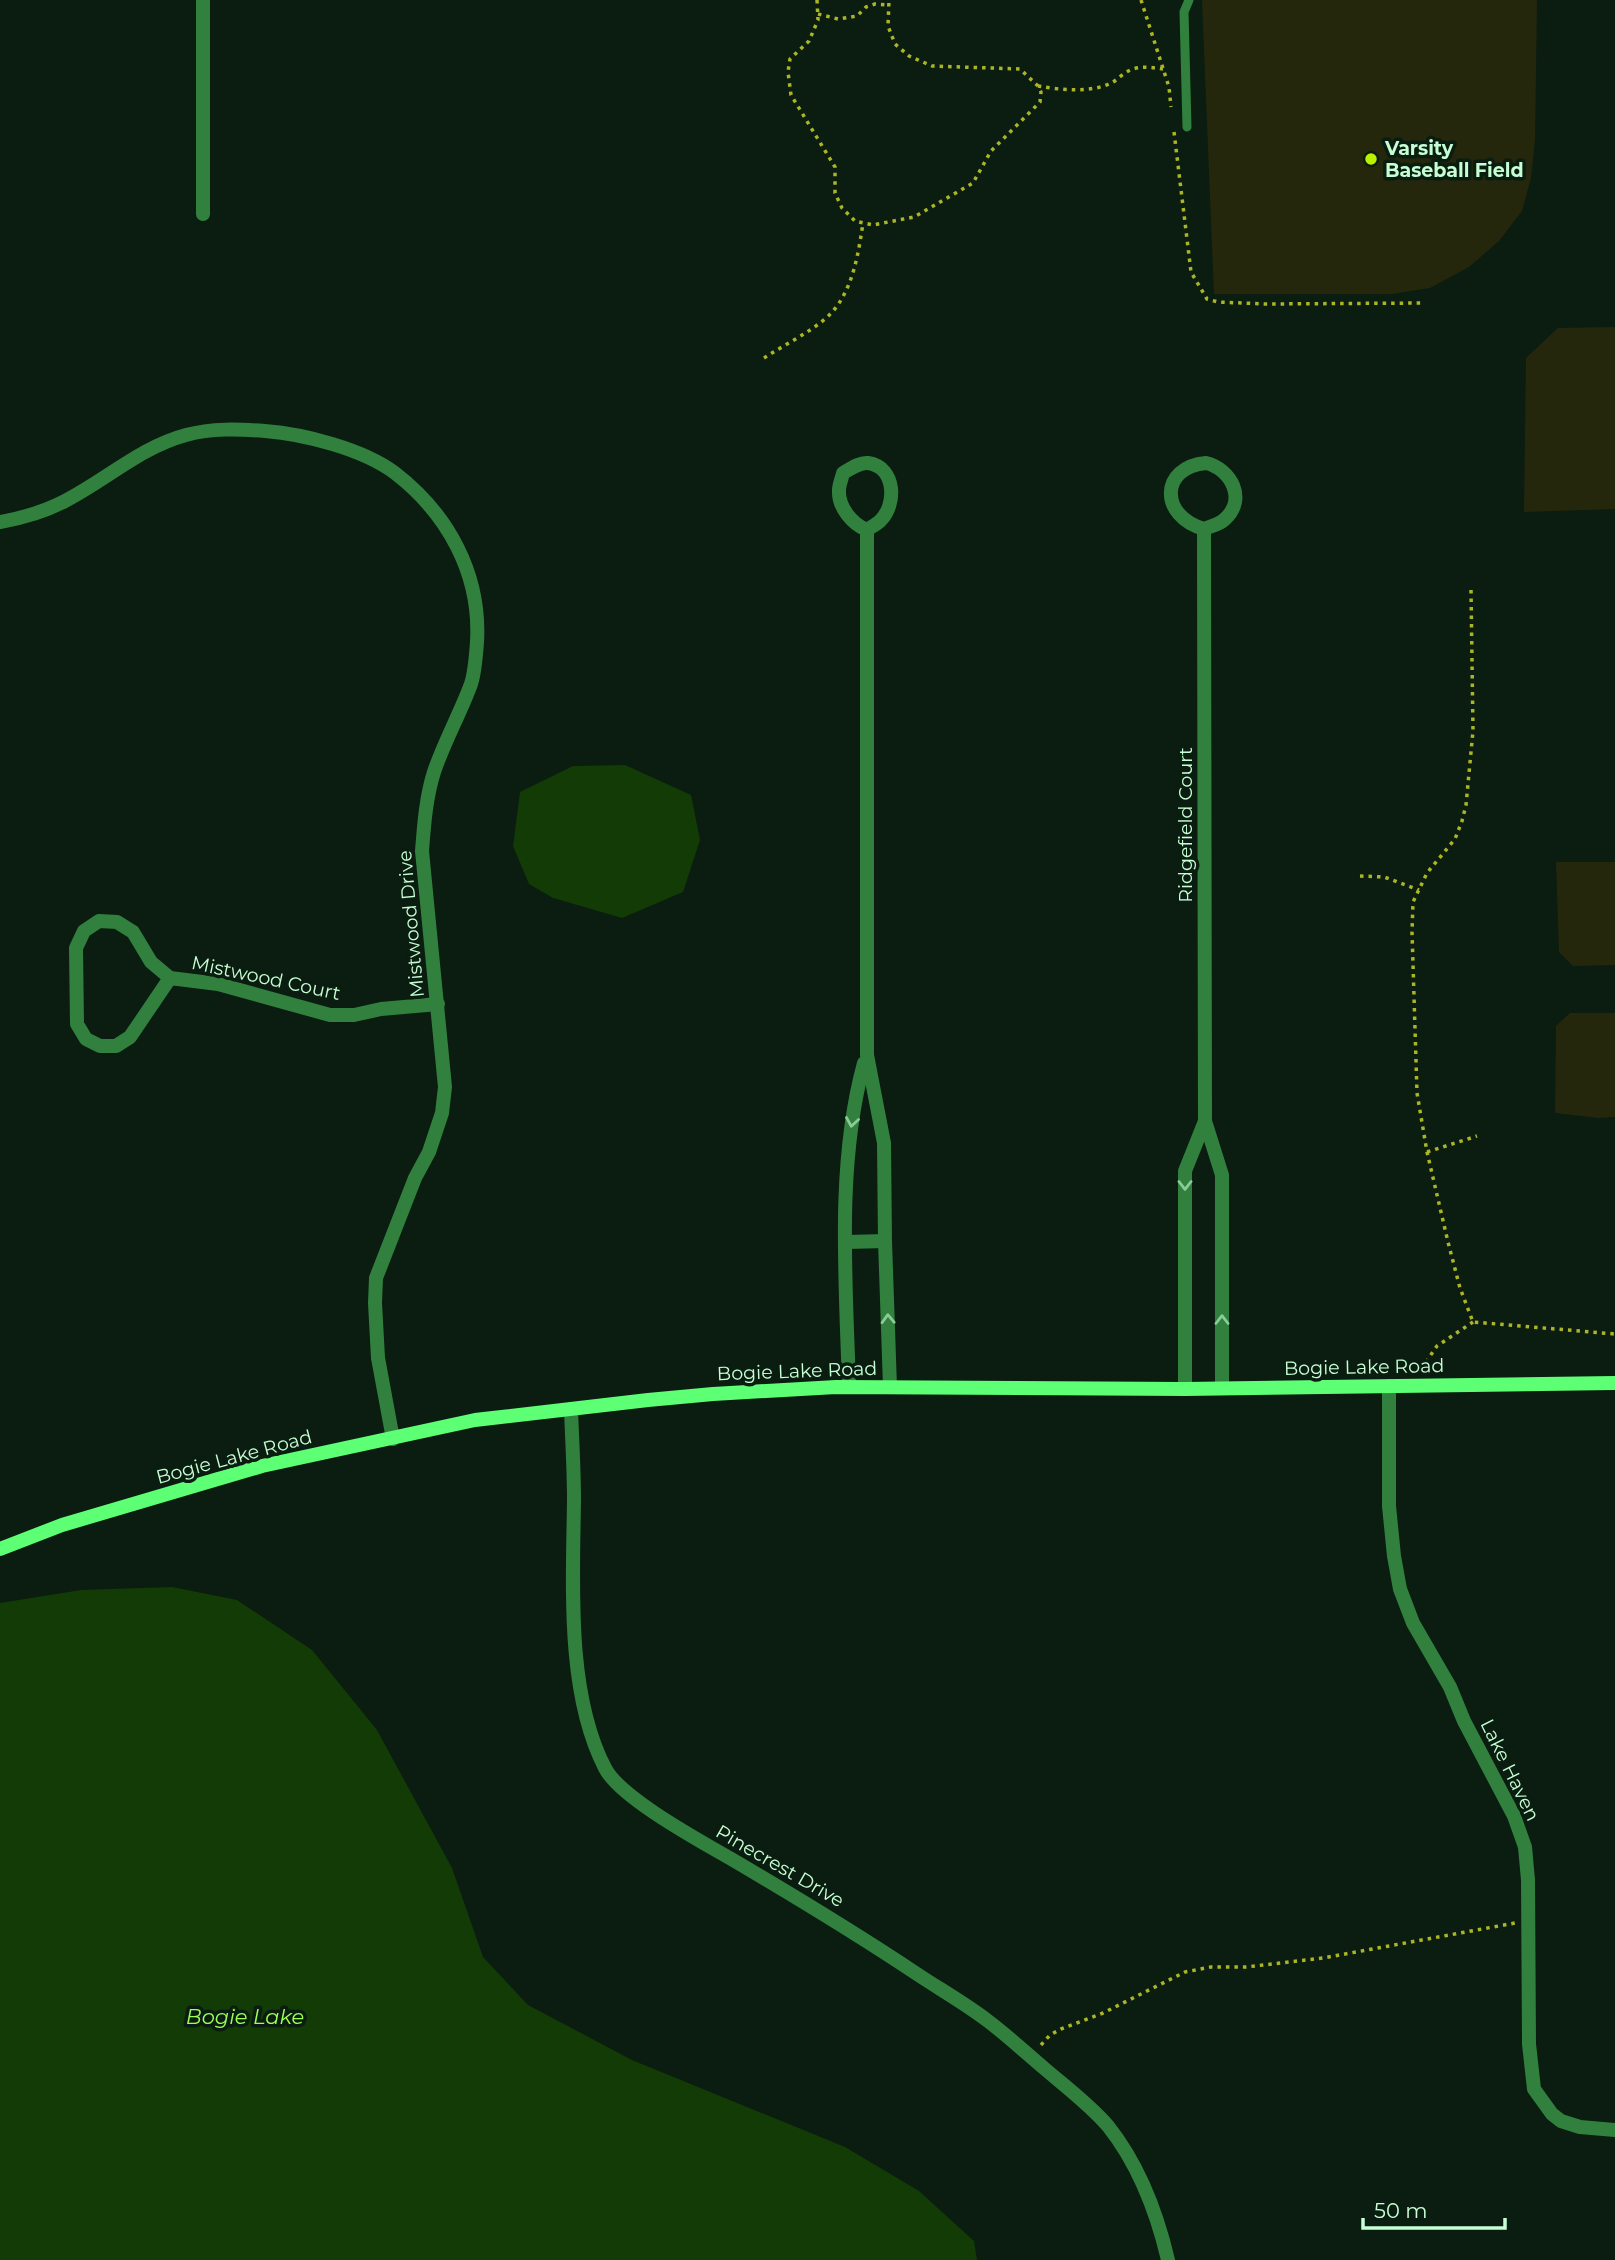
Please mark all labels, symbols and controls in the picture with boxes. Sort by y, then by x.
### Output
place label: Varsity Baseball Field [1384,137,1524,182]
marker: Varsity Baseball Field [1363,151,1379,167]
street label: Ridgefield Court [1174,747,1197,903]
street label: Mistwood Drive [393,849,429,999]
street label: Mistwood Court [190,951,343,1005]
one-way arrow [845,1116,860,1127]
one-way arrow [1177,1181,1193,1191]
one-way arrow [880,1313,895,1324]
one-way arrow [1214,1314,1230,1325]
street label: Bogie Lake Road [1284,1354,1444,1380]
street label: Bogie Lake Road [716,1357,878,1385]
street label: Bogie Lake Road [154,1425,314,1489]
street label: Lake Haven [1475,1715,1545,1825]
street label: Pinecrest Drive [712,1820,848,1912]
water label: Bogie Lake [186,2004,304,2029]
scale bar [1363,2186,1505,2230]
text: 50 m [1374,2198,1428,2223]

